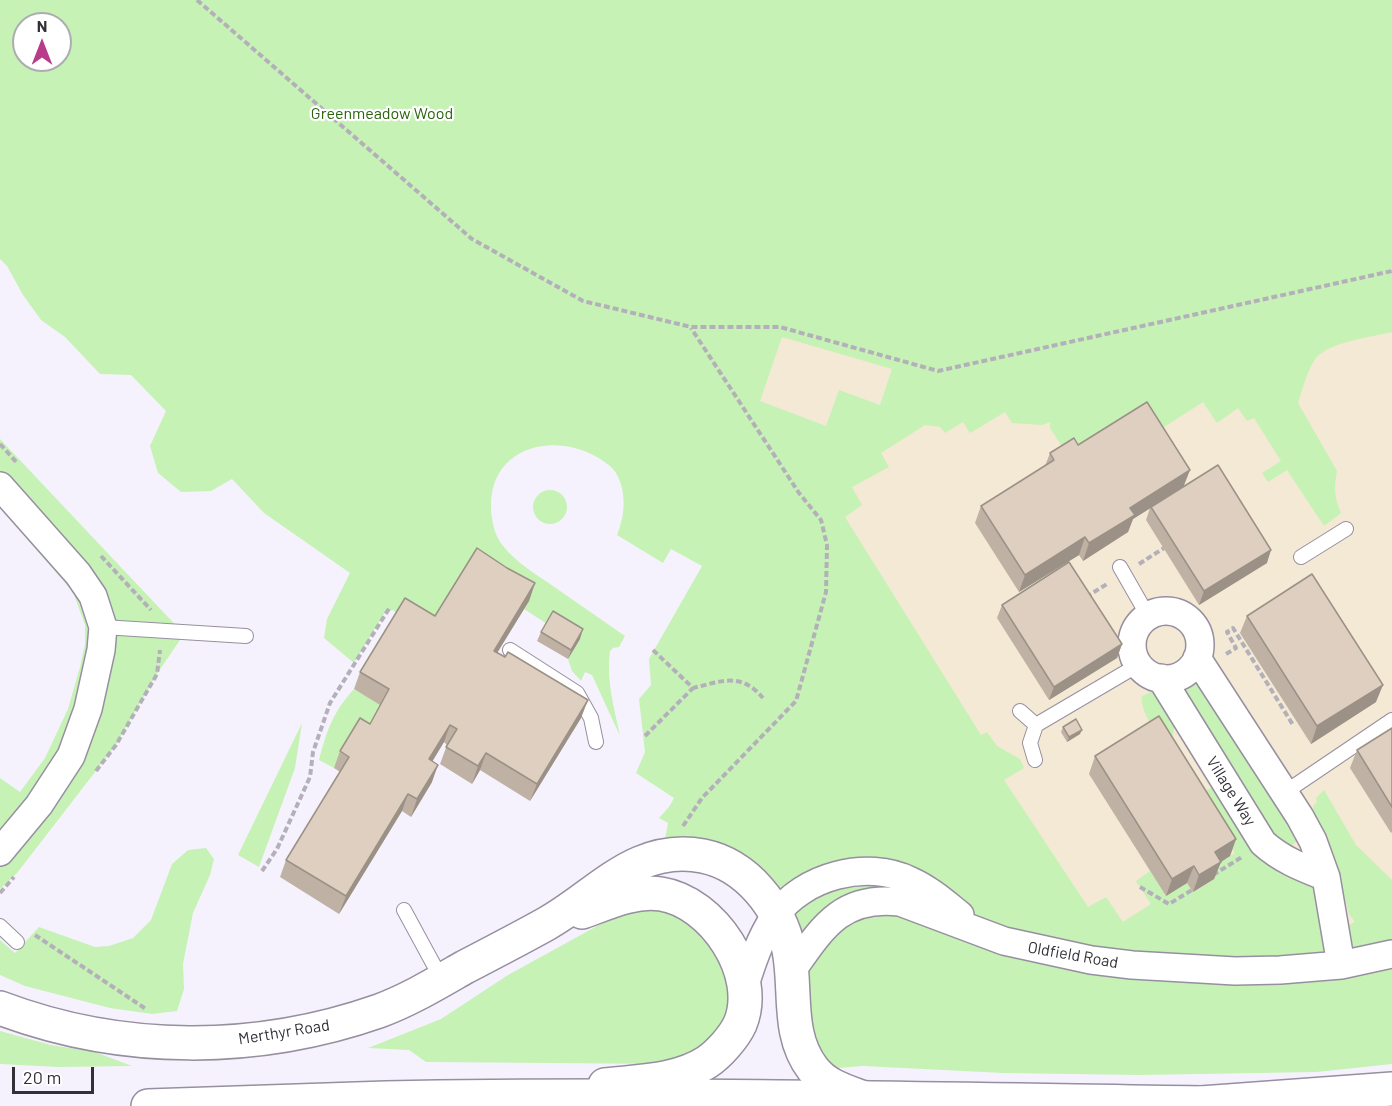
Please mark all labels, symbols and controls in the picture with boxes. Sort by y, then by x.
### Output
north arrow [12,12,72,72]
text: N [37,16,47,35]
park label: Greenmeadow Wood [311,104,453,124]
street label: Village Way [1202,753,1260,829]
street label: Oldfield Road [1026,938,1120,972]
street label: Merthyr Road [237,1015,331,1049]
scale bar [15,1055,98,1093]
text: 20 m [23,1066,61,1088]

